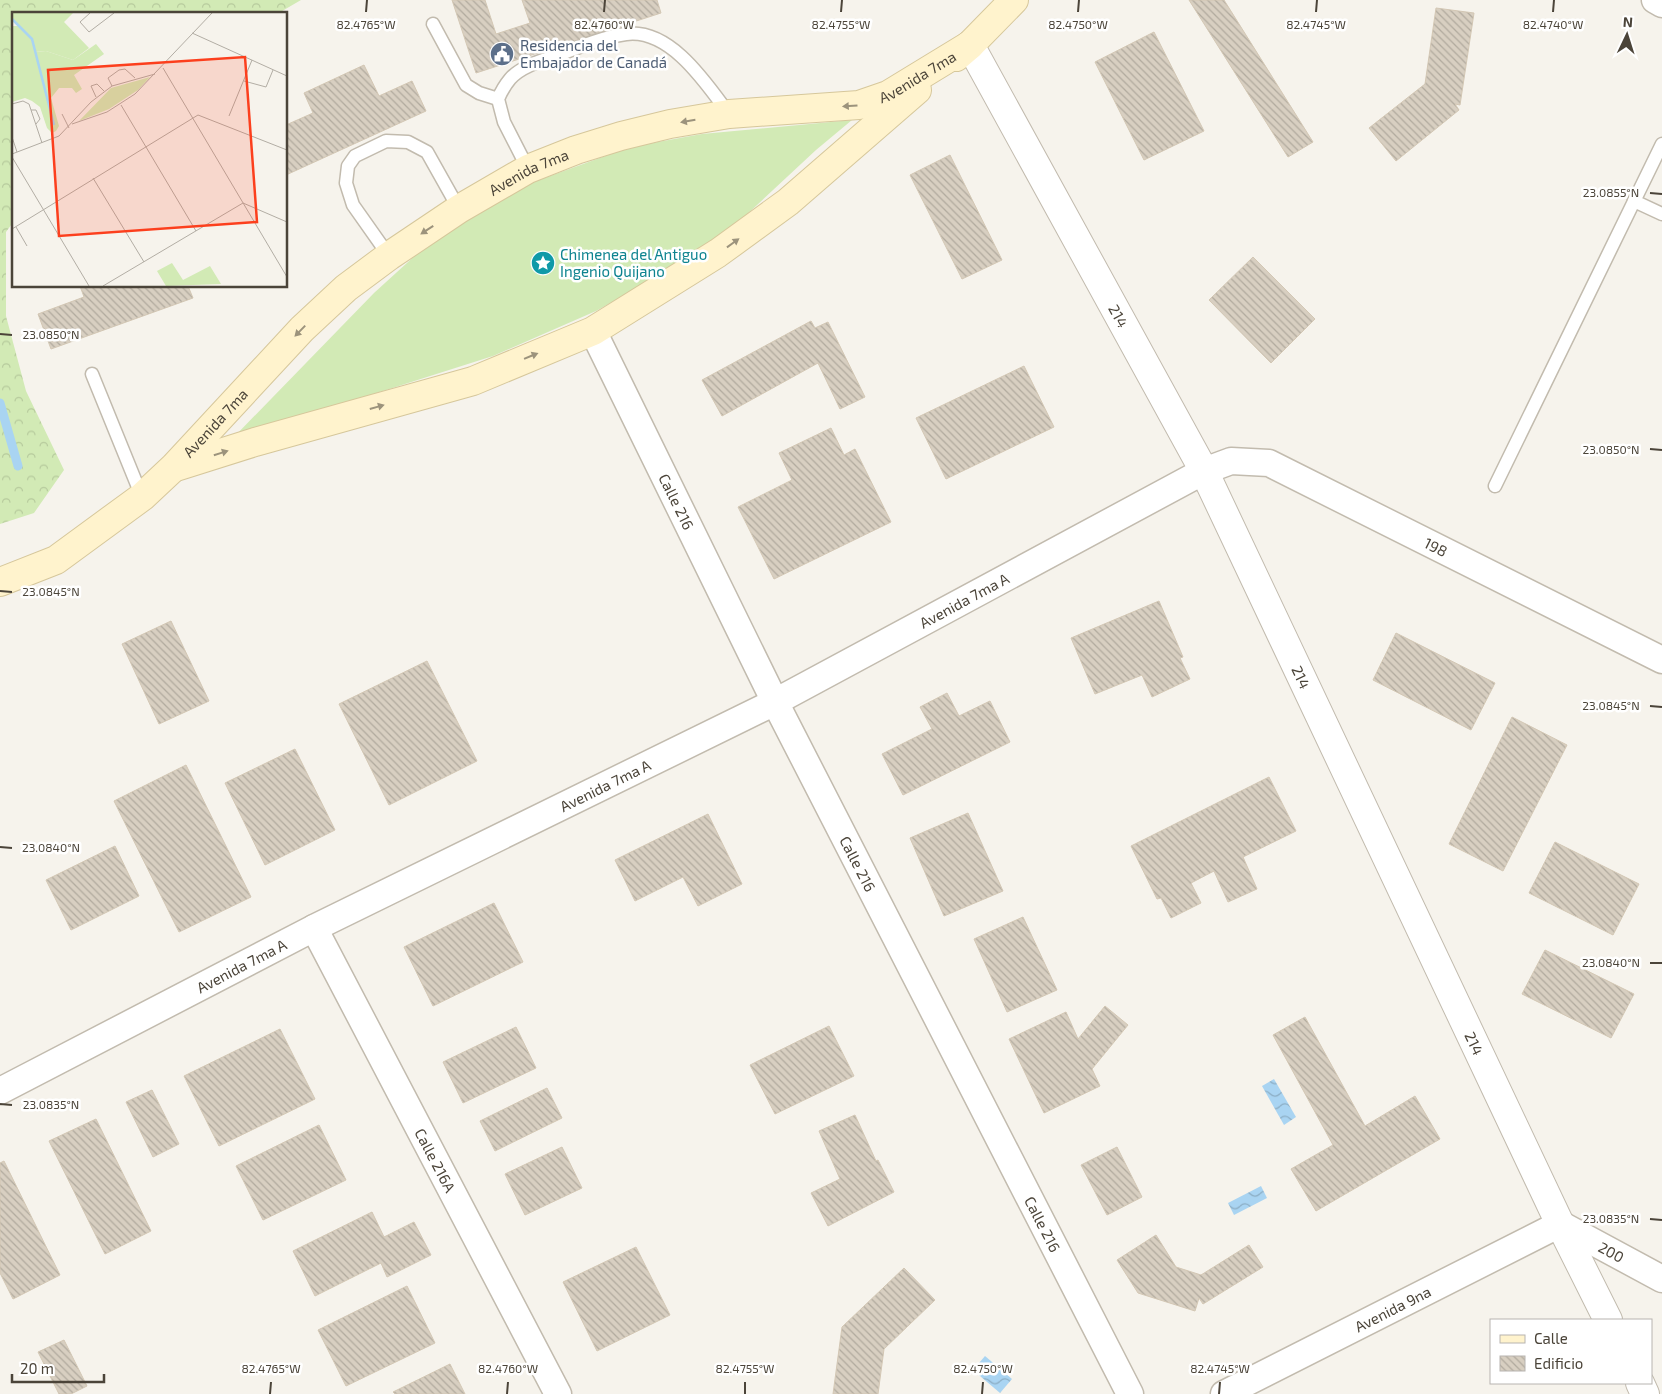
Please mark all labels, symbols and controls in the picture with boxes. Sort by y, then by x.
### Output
north arrow [1602,10,1652,60]
inset map [12,12,288,288]
text: N [1622,13,1634,30]
text: 82.4765°W [336,17,396,31]
text: 82.4760°W [574,17,634,31]
text: 82.4755°W [812,17,870,31]
text: 82.4750°W [1048,17,1108,31]
text: 82.4745°W [1286,17,1346,31]
text: 82.4740°W [1523,17,1583,31]
place label: Residencia del Embajador de Canadá [520,36,667,72]
public building icon: Residencia del Embajador de Canadá [489,41,515,67]
street label: Avenida 7ma [877,47,959,106]
one-way arrow [841,102,857,110]
one-way arrow [680,118,696,126]
street label: Avenida 7ma [485,145,571,199]
text: 23.0855°N [1583,185,1639,199]
one-way arrow [421,225,434,235]
one-way arrow [726,237,739,248]
place label: Chimenea del Antiguo Ingenio Quijano [560,245,707,281]
place icon: Chimenea del Antiguo Ingenio Quijano [530,250,556,276]
street label: 214 [1105,301,1132,331]
one-way arrow [294,324,306,336]
text: 23.0850°N [22,327,80,341]
one-way arrow [524,352,538,360]
street label: Avenida 7ma [179,385,251,461]
one-way arrow [369,403,384,411]
text: 23.0850°N [1582,442,1640,456]
one-way arrow [213,449,228,456]
street label: Calle 216 [655,471,698,533]
street label: 198 [1421,533,1451,560]
street label: Avenida 7ma A [916,568,1013,632]
text: 23.0845°N [22,584,80,598]
street label: 214 [1288,663,1315,692]
text: 23.0845°N [1582,698,1640,712]
street label: Avenida 7ma A [557,755,654,815]
street label: Calle 216 [836,833,880,895]
text: 23.0840°N [22,840,80,854]
street label: Avenida 7ma A [193,935,290,996]
text: 23.0840°N [1582,955,1640,969]
street label: 214 [1461,1029,1488,1058]
text: 23.0835°N [23,1097,79,1111]
street label: Calle 216A [411,1125,460,1196]
street label: Calle 216 [1021,1193,1065,1255]
text: 23.0835°N [1583,1211,1639,1225]
street label: 200 [1595,1238,1627,1266]
street label: Avenida 9na [1351,1282,1434,1335]
legend [1490,1319,1652,1384]
text: Calle [1534,1329,1568,1347]
scale bar [12,1352,105,1384]
text: Edificio [1534,1354,1583,1372]
text: 20 m [20,1359,54,1377]
text: 82.4765°W [241,1361,301,1375]
text: 82.4760°W [478,1361,538,1375]
text: 82.4755°W [716,1361,774,1375]
text: 82.4750°W [953,1361,1013,1375]
text: 82.4745°W [1190,1361,1250,1375]

